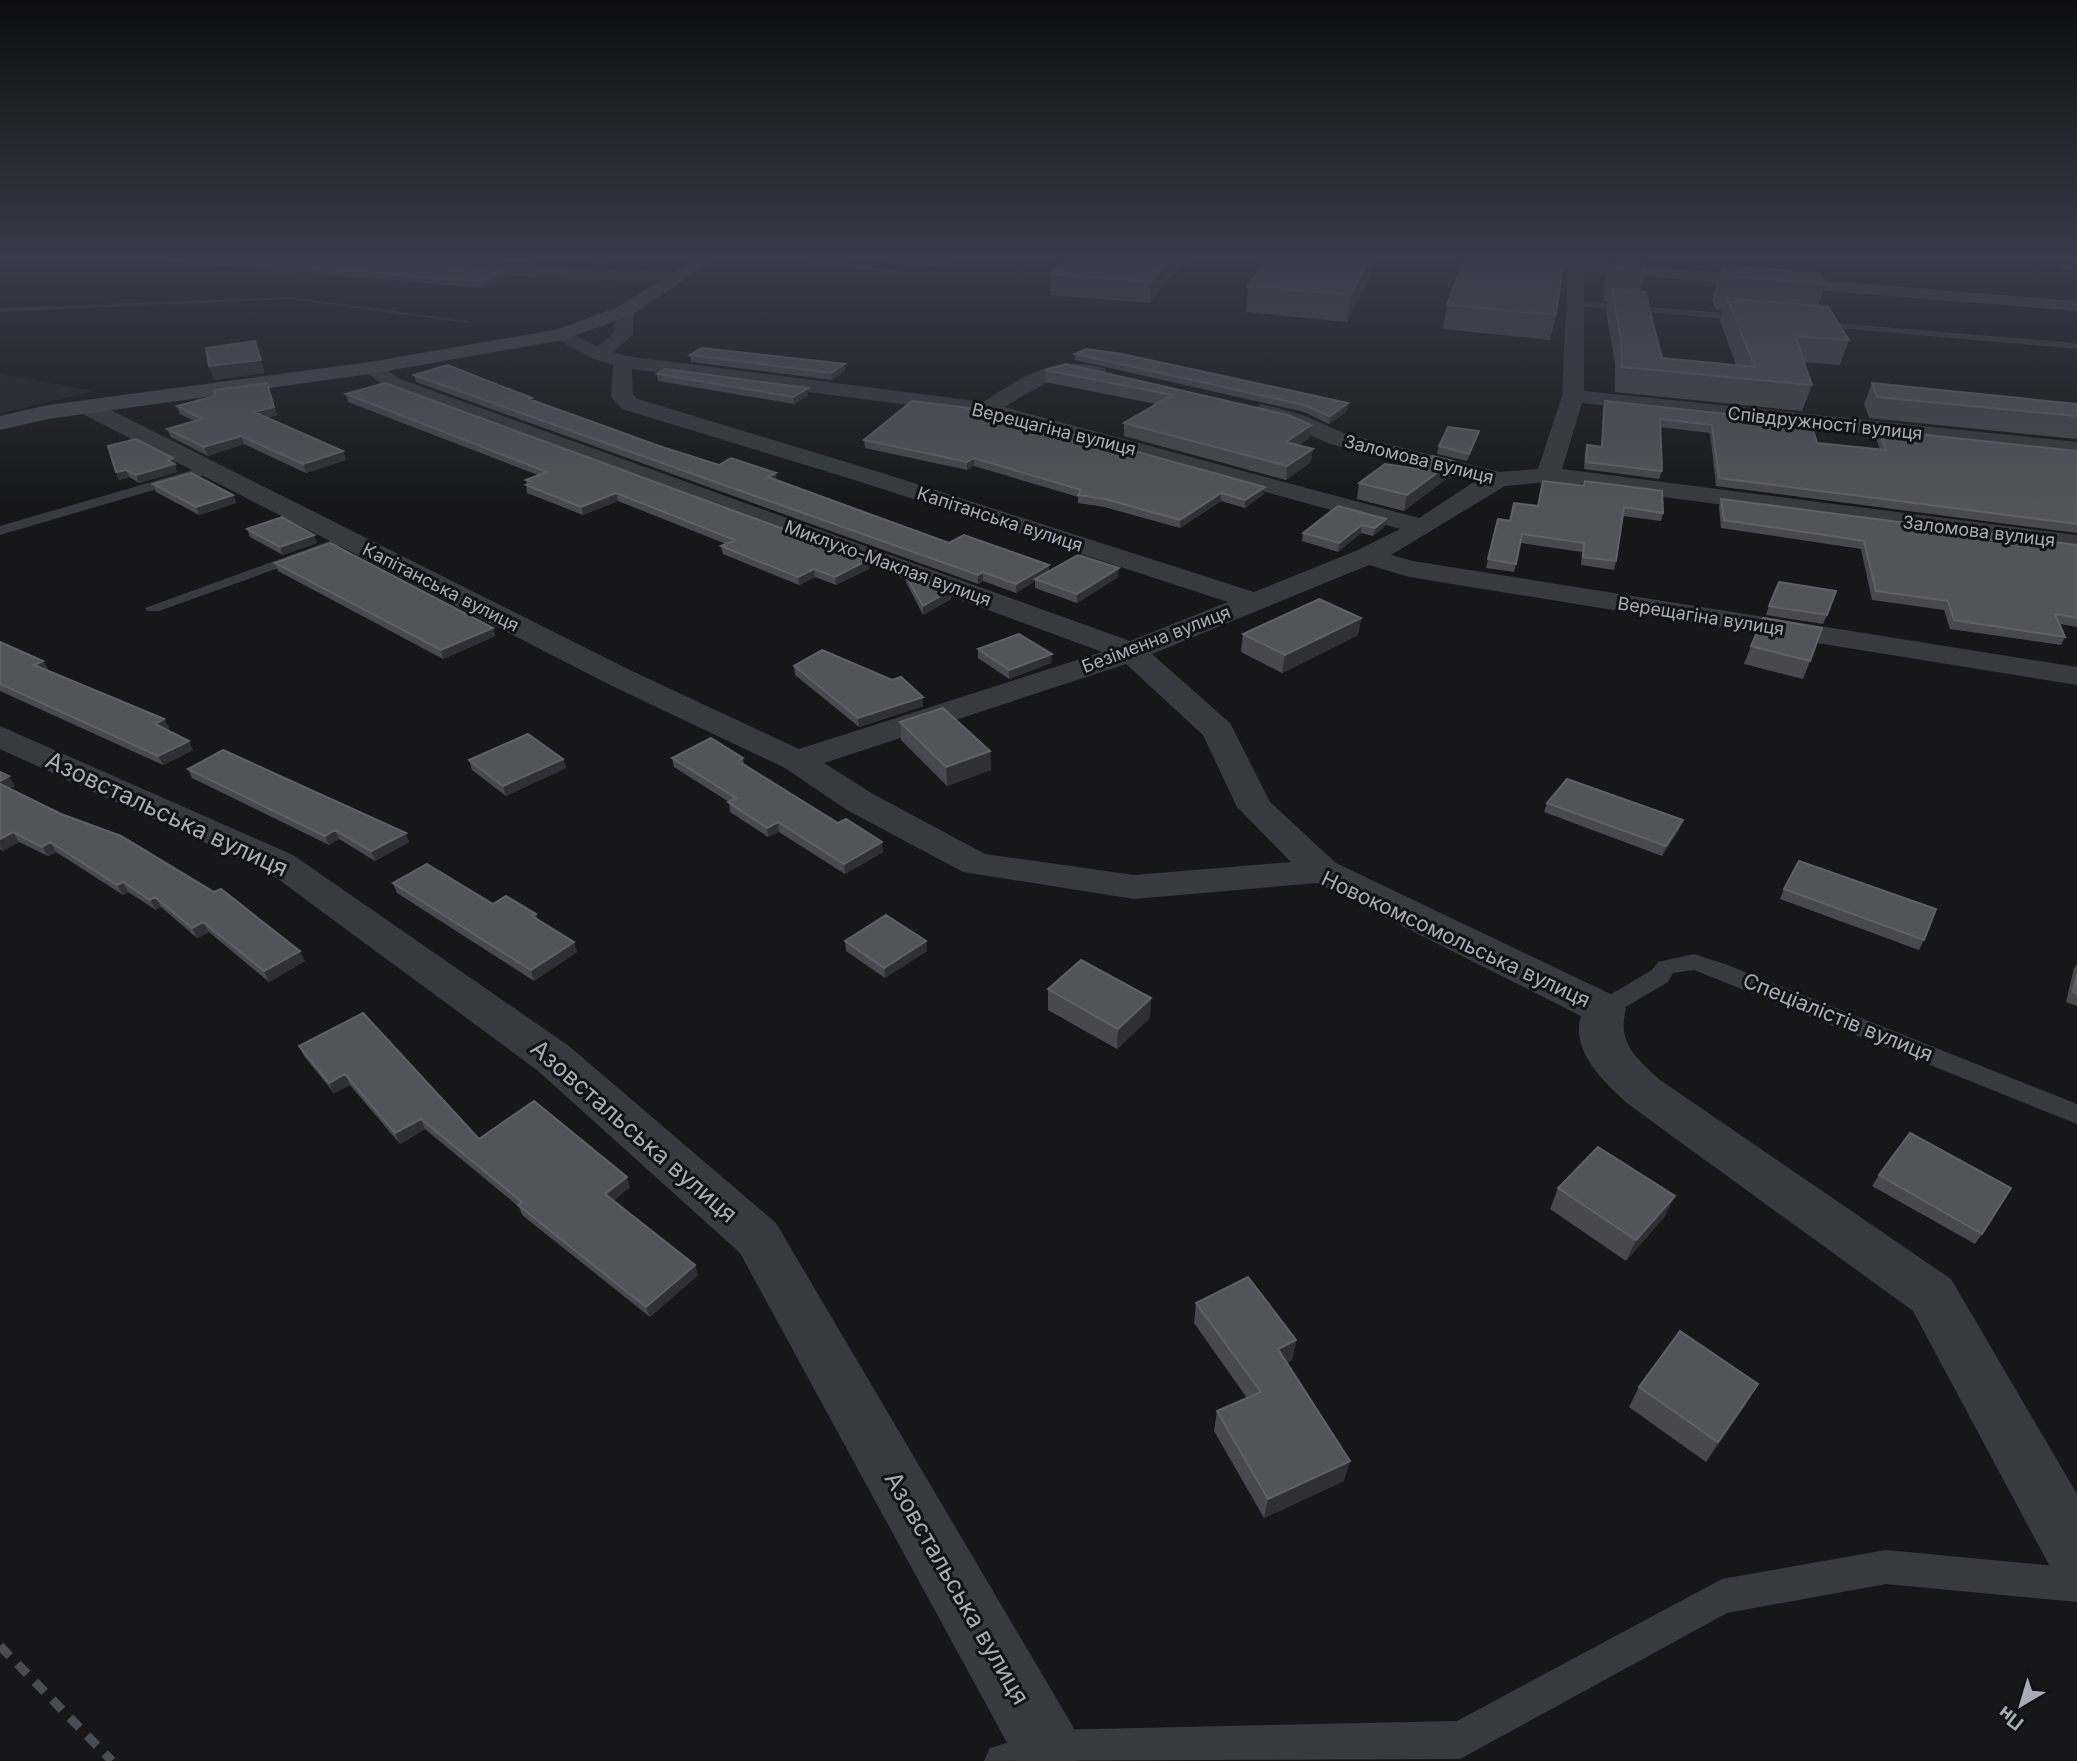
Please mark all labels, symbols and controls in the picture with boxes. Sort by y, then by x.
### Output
street label: Верещагіна вулиця [970,398,1138,460]
street label: Співдружності вулиця [1726,402,1924,444]
street label: Заломова вулиця [1342,430,1496,488]
street label: Капітанська вулиця [915,482,1085,556]
street label: Заломова вулиця [1902,511,2056,551]
street label: Миклухо-Маклая вулиця [782,516,994,610]
street label: Капітанська вулиця [359,538,523,636]
street label: Верещагіна вулиця [1616,592,1786,640]
street label: Безіменна вулиця [1079,601,1233,677]
street label: Азовстальська вулиця [41,745,293,883]
street label: Новокомсомольська вулиця [1318,866,1594,1012]
street label: Спеціалістів вулиця [1739,967,1937,1067]
street label: Азовстальська вулиця [525,1033,743,1229]
street label: Азовстальська вулиця [878,1466,1036,1710]
north arrow [1986,1670,2056,1740]
text: Пн [1994,1701,2028,1735]

